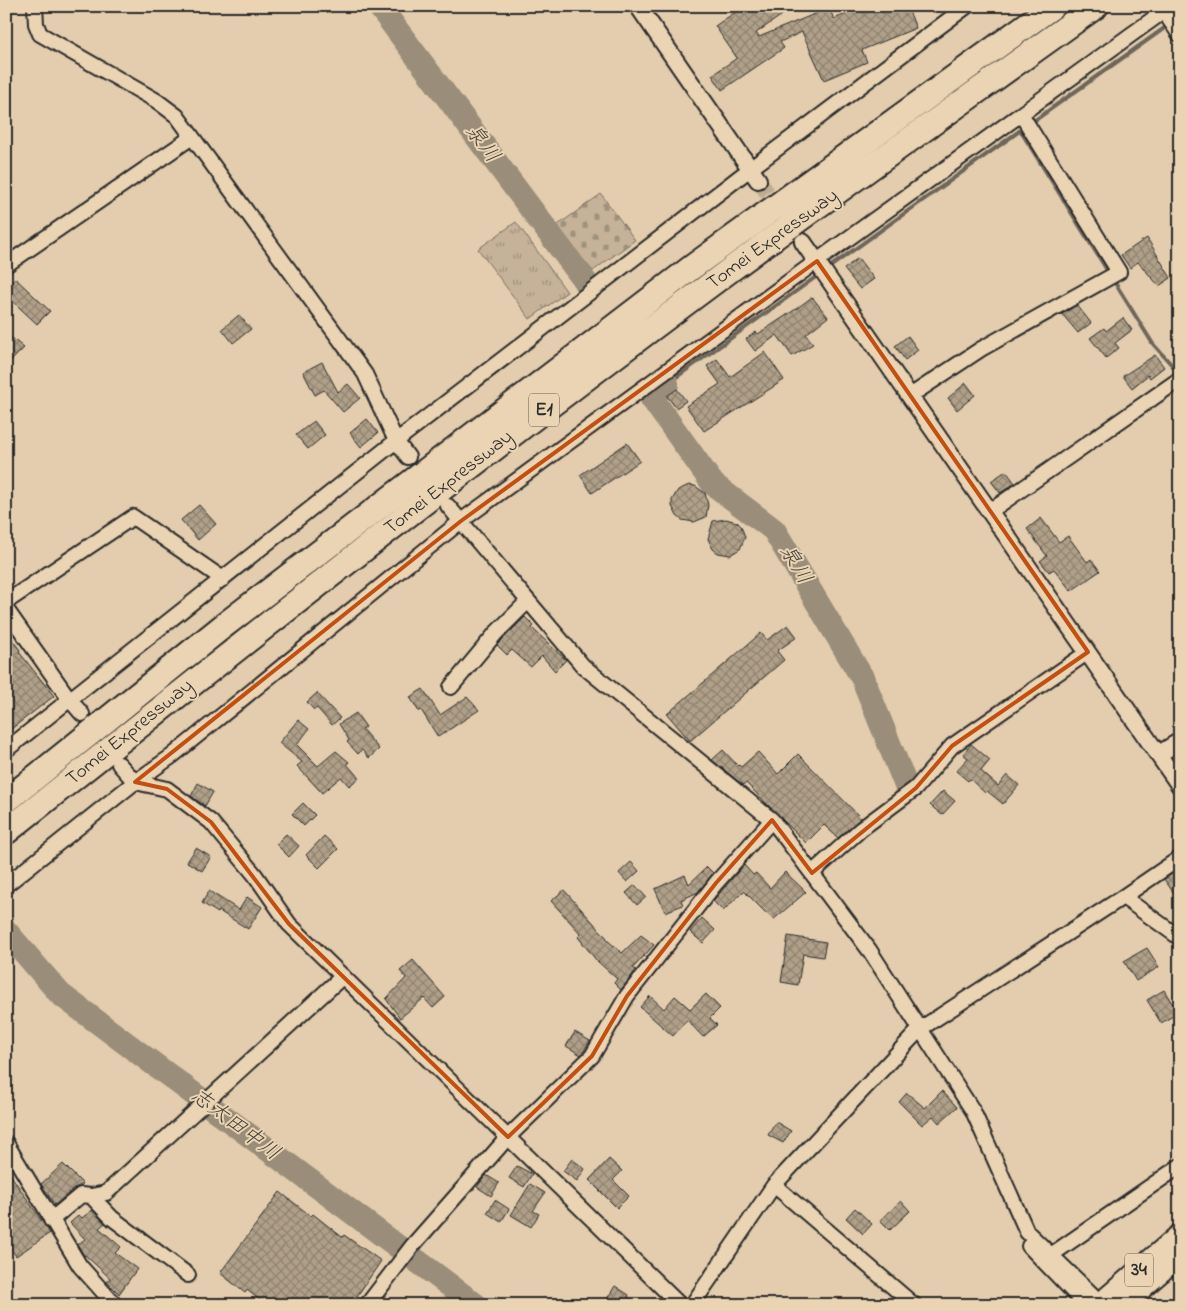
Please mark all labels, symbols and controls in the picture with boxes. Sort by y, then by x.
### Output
water label: 泉川 [457,118,507,170]
street label: Tomei Expressway [701,182,845,298]
road number: E1 [529,394,559,426]
street label: Tomei Expressway [378,423,520,543]
water label: 泉川 [771,539,819,591]
street label: Tomei Expressway [60,672,200,794]
water label: 志太田中川 [184,1081,286,1169]
road number: 34 [1125,1254,1153,1286]

